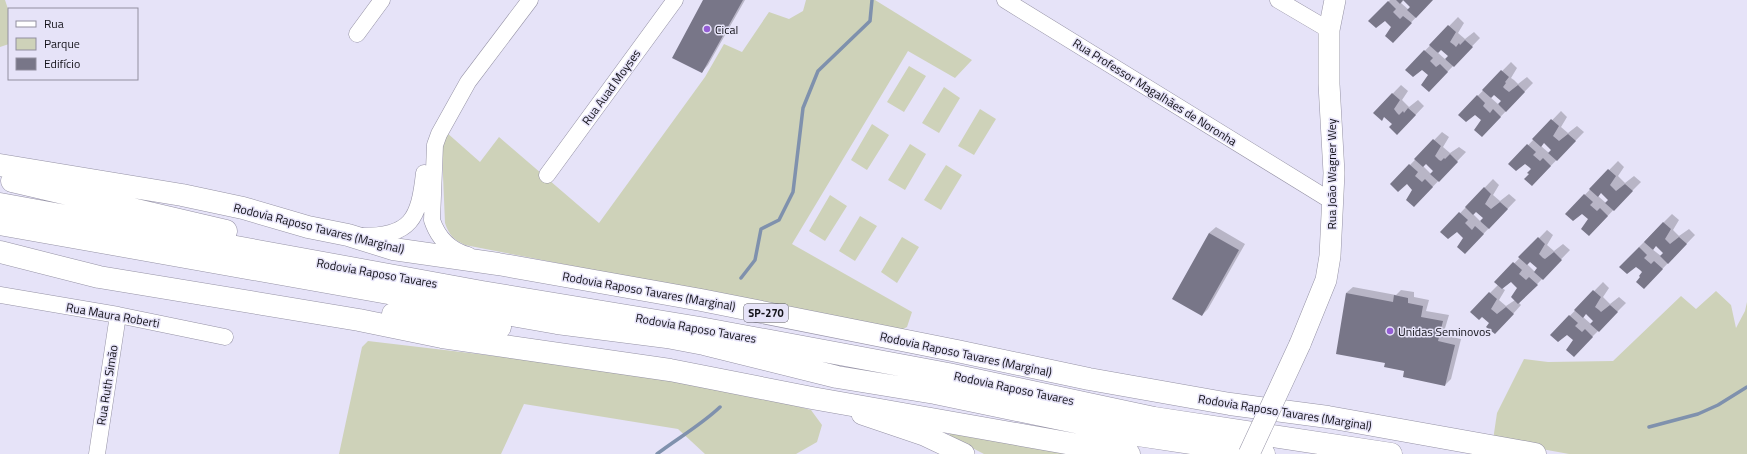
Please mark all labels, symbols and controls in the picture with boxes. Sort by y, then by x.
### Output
legend [8,8,138,80]
text: Rua [44,14,64,33]
place label: Cical [715,20,738,39]
marker: Cical [702,24,712,34]
street label: Rua Professor Magalhães de Noronha [1069,33,1241,151]
text: Parque [44,34,80,53]
street label: Rua Auad Moyses [577,45,645,129]
text: Edifício [44,54,80,73]
street label: Rua João Wagner Wey [1322,118,1341,230]
street label: Rodovia Raposo Tavares (Marginal) [232,198,406,258]
street label: Rodovia Raposo Tavares [315,253,439,293]
street label: Rodovia Raposo Tavares (Marginal) [561,266,737,316]
street label: Rua Maura Roberti [65,297,161,333]
road number: SP-270 [744,304,788,322]
street label: Rodovia Raposo Tavares [634,308,758,348]
place label: Unidas Seminovos [1398,322,1491,341]
street label: Rodovia Raposo Tavares (Marginal) [878,326,1054,382]
marker: Unidas Seminovos [1385,326,1395,336]
street label: Rua Ruth Simão [91,344,123,426]
street label: Rodovia Raposo Tavares [952,366,1076,410]
street label: Rodovia Raposo Tavares (Marginal) [1197,389,1373,435]

